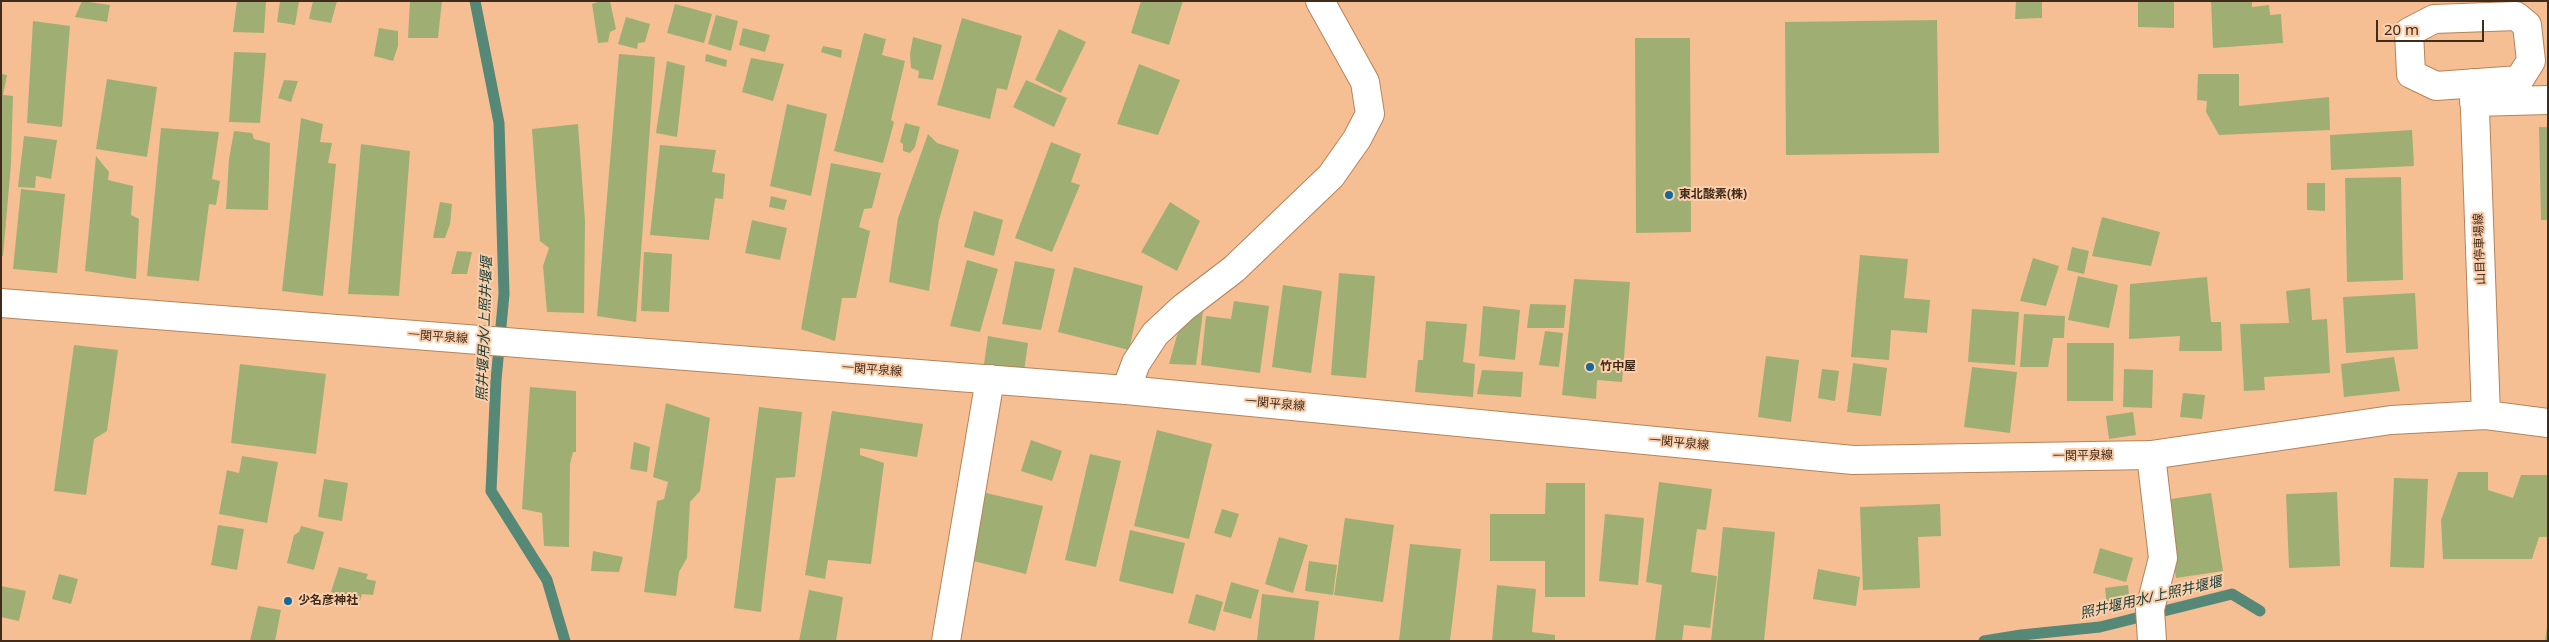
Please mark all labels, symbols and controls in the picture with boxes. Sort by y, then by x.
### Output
scale bar [2379,10,2486,42]
text: 20 m [2384,19,2419,39]
place label: 東北酸素(株) [1679,188,1747,202]
marker: 東北酸素(株) [1663,189,1675,201]
street label: 山目停車場線 [2472,213,2488,285]
water label: 照井堰用水/上照井堰堰 [474,256,496,402]
street label: 一関平泉線 [408,328,468,346]
place label: 竹中屋 [1600,360,1636,374]
street label: 一関平泉線 [842,361,902,379]
marker: 竹中屋 [1584,361,1596,373]
street label: 一関平泉線 [1244,394,1306,414]
street label: 一関平泉線 [1648,433,1710,453]
street label: 一関平泉線 [2053,448,2113,464]
water label: 照井堰用水/上照井堰堰 [2078,574,2224,622]
place label: 少名彦神社 [298,594,358,608]
marker: 少名彦神社 [282,595,294,607]

